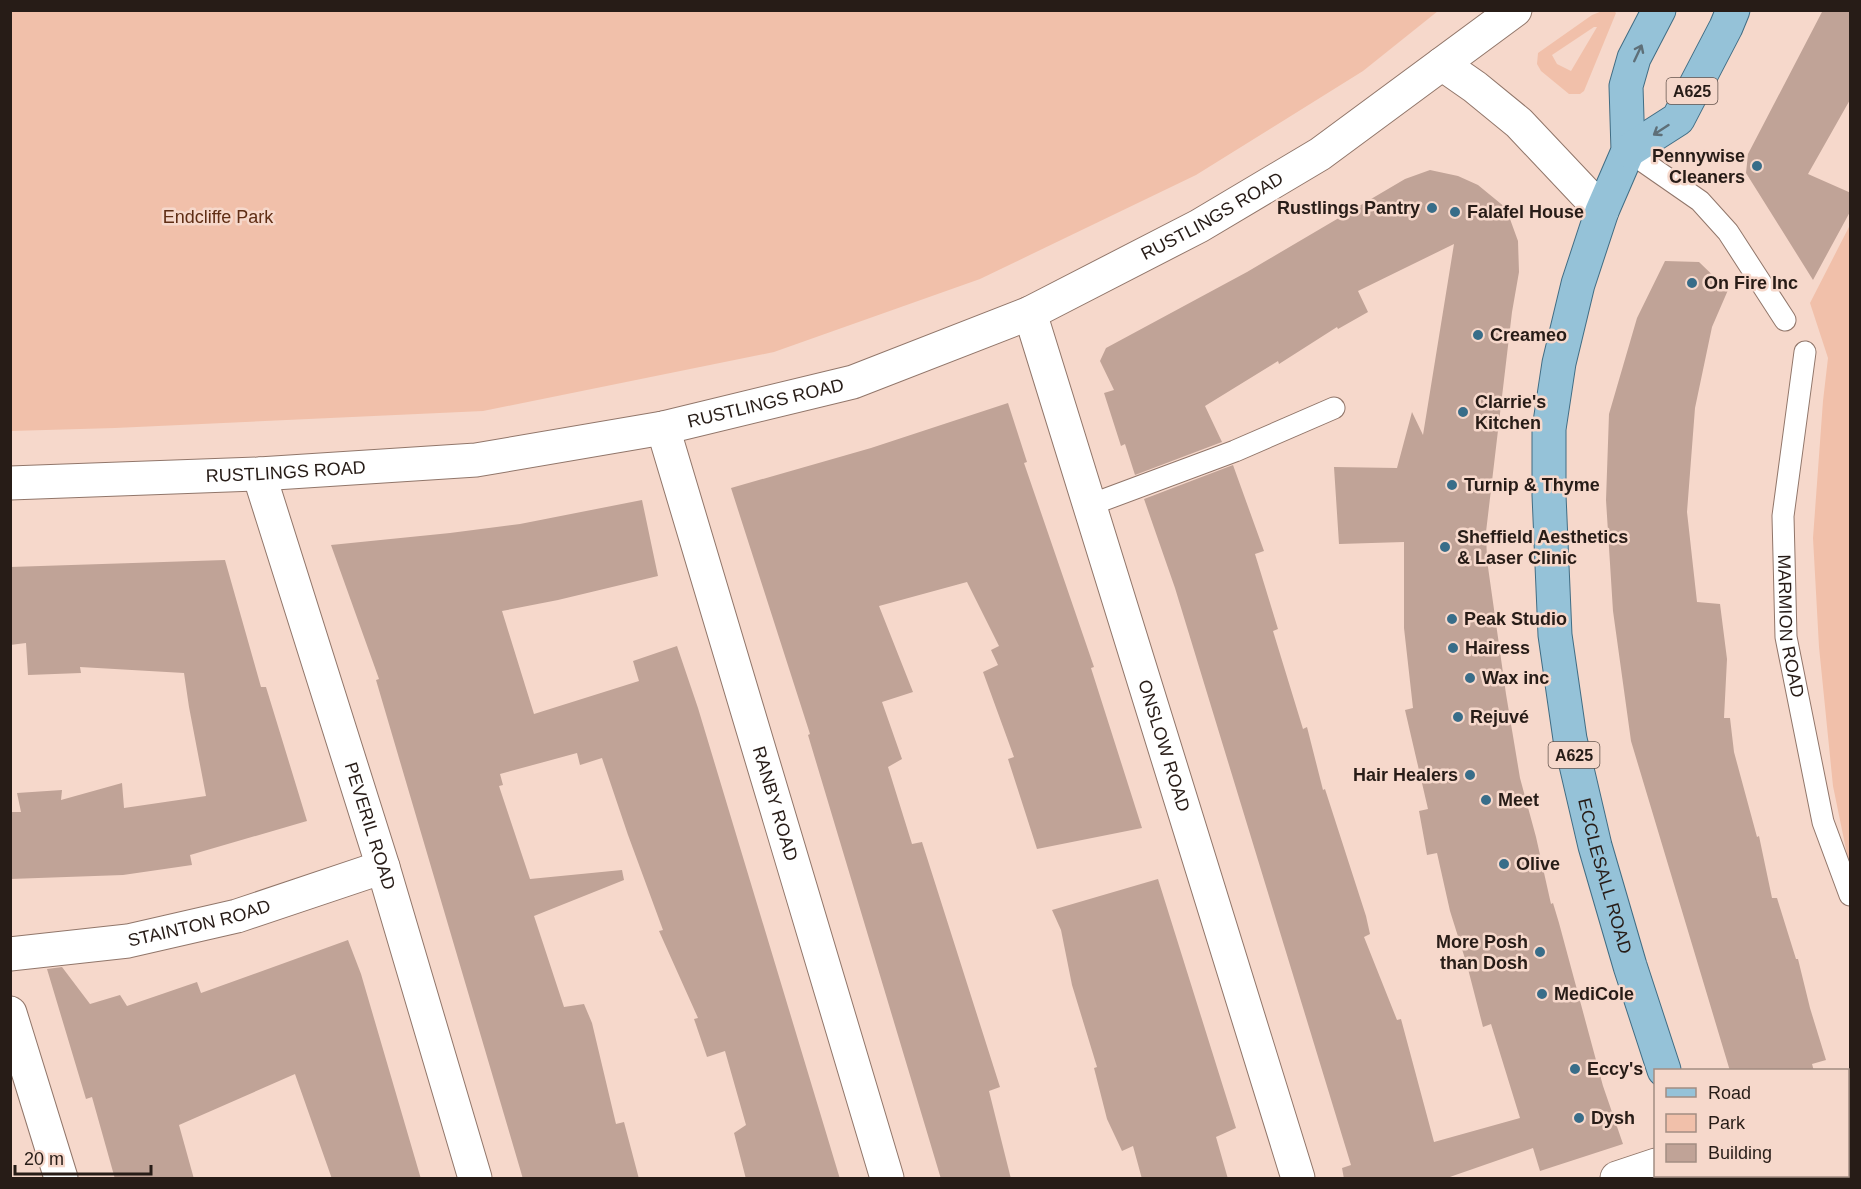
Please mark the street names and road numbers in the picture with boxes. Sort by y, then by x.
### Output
road number: A625 [1666,78,1718,104]
street label: RUSTLINGS ROAD [1138,168,1287,264]
street label: RUSTLINGS ROAD [686,375,846,432]
street label: RUSTLINGS ROAD [205,457,366,486]
street label: MARMION ROAD [1774,554,1808,699]
street label: ONSLOW ROAD [1134,677,1194,814]
road number: A625 [1548,742,1600,768]
street label: RANBY ROAD [749,744,802,863]
street label: PEVERIL ROAD [341,760,399,892]
street label: ECCLESALL ROAD [1574,796,1636,956]
street label: STAINTON ROAD [126,895,273,951]

